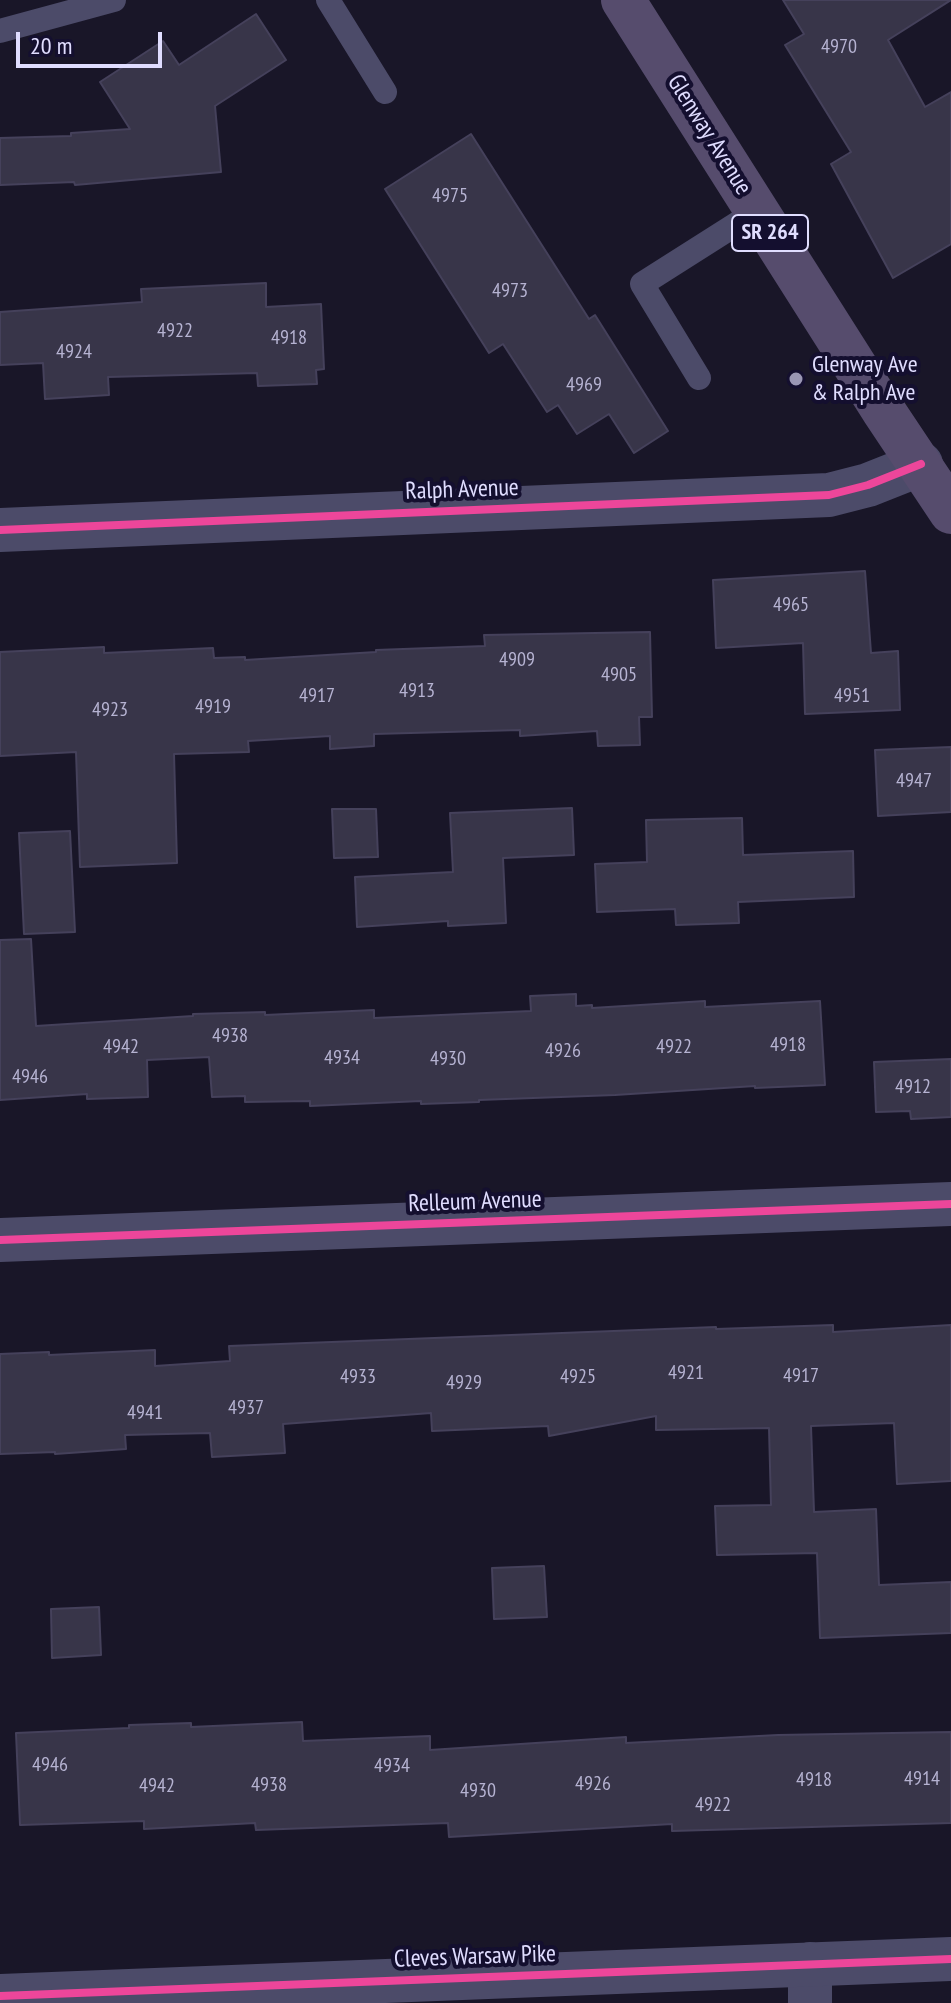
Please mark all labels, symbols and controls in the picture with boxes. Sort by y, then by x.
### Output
scale bar [20,16,166,66]
text: 20 m [30,30,72,61]
house number: 4970 [821,35,857,59]
street label: Glenway Avenue [661,70,757,200]
house number: 4975 [432,184,468,208]
road number: SR 264 [732,215,808,251]
house number: 4973 [492,279,528,303]
house number: 4922 [157,319,193,343]
house number: 4918 [271,326,307,350]
house number: 4924 [56,340,92,364]
place label: Glenway Ave & Ralph Ave [812,351,918,407]
marker: Glenway Ave & Ralph Ave [787,370,805,388]
house number: 4969 [566,373,602,397]
street label: Ralph Avenue [405,474,519,506]
house number: 4965 [773,593,809,617]
house number: 4909 [499,648,535,672]
house number: 4905 [601,663,637,687]
house number: 4913 [399,679,435,703]
house number: 4917 [299,684,335,708]
house number: 4951 [834,684,870,708]
house number: 4919 [195,695,231,719]
house number: 4923 [92,698,128,722]
house number: 4947 [896,769,932,793]
house number: 4938 [212,1024,248,1048]
house number: 4918 [770,1033,806,1057]
house number: 4942 [103,1035,139,1059]
house number: 4922 [656,1035,692,1059]
house number: 4926 [545,1039,581,1063]
house number: 4934 [324,1046,360,1070]
house number: 4930 [430,1047,466,1071]
house number: 4946 [12,1065,48,1089]
house number: 4912 [895,1075,931,1099]
street label: Relleum Avenue [408,1185,542,1219]
house number: 4921 [668,1361,704,1385]
house number: 4917 [783,1364,819,1388]
house number: 4933 [340,1365,376,1389]
house number: 4925 [560,1365,596,1389]
house number: 4929 [446,1371,482,1395]
house number: 4937 [228,1396,264,1420]
house number: 4941 [127,1401,163,1425]
house number: 4946 [32,1753,68,1777]
house number: 4934 [374,1754,410,1778]
house number: 4914 [904,1767,940,1791]
house number: 4918 [796,1768,832,1792]
house number: 4926 [575,1772,611,1796]
house number: 4938 [251,1773,287,1797]
house number: 4942 [139,1774,175,1798]
house number: 4930 [460,1779,496,1803]
house number: 4922 [695,1793,731,1817]
street label: Cleves Warsaw Pike [394,1940,556,1974]

